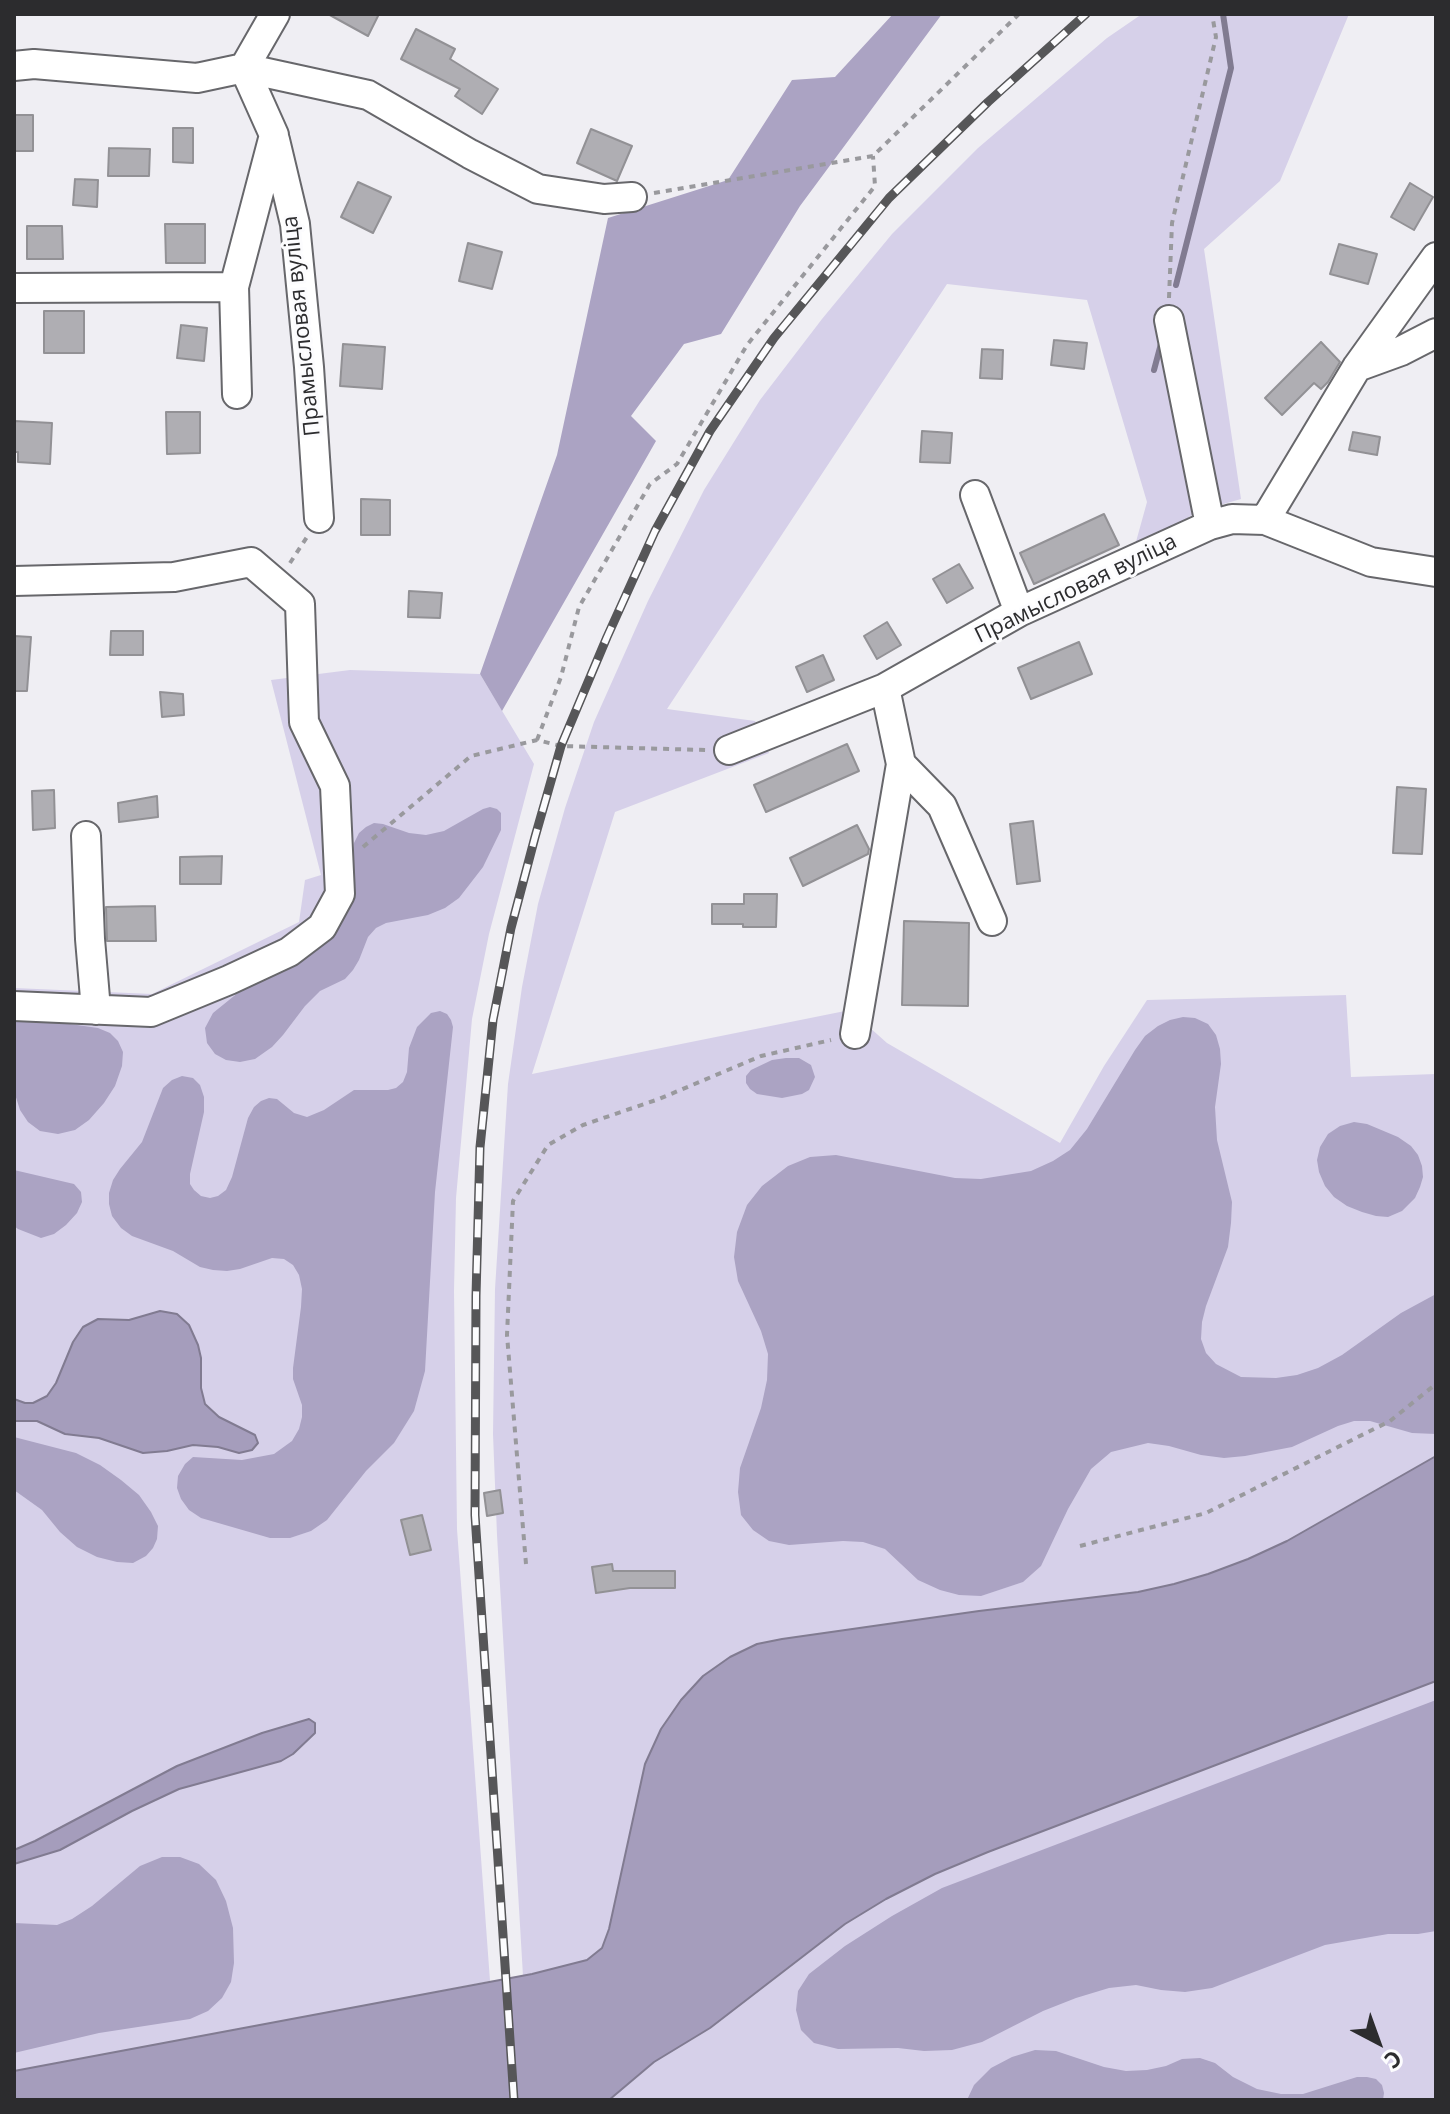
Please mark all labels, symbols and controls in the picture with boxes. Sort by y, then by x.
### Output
street label: Прамысловая вуліца [277,214,327,438]
street label: Прамысловая вуліца [971,529,1181,649]
north arrow [1338,2002,1418,2082]
text: С [1379,2044,1409,2076]

